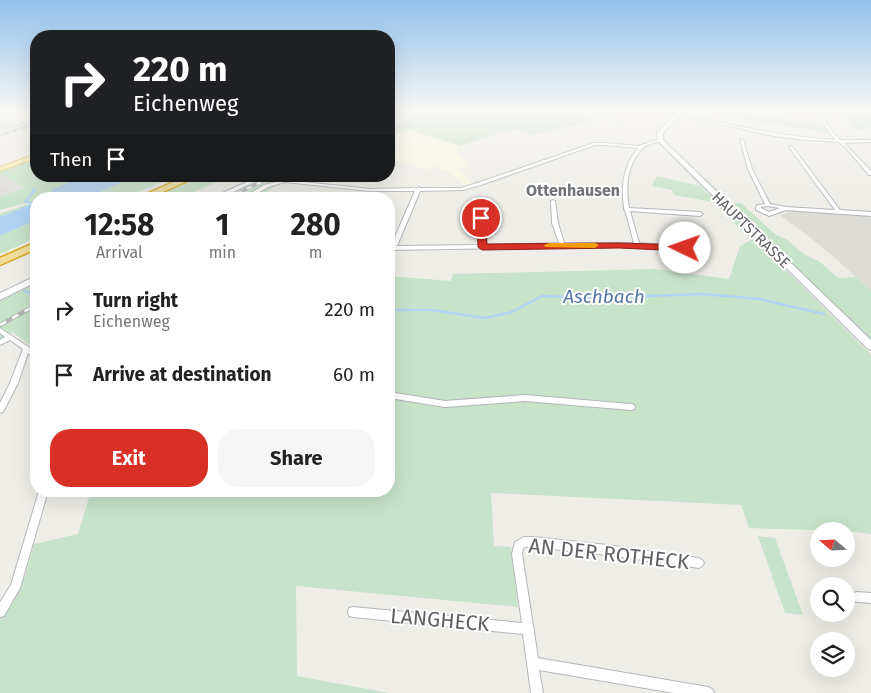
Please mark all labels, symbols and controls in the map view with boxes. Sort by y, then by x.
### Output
text: 220 m [133,48,228,90]
icon: right [50,50,115,115]
text: Eichenweg [133,90,238,117]
icon: arrive [102,145,130,173]
text: Then [50,148,92,171]
district label: Ottenhausen [526,181,620,200]
street label: HAUPTSTRASSE [708,188,794,272]
pin [460,197,502,239]
icon: arrive [467,204,495,232]
text: 12:58 [84,207,155,243]
text: 1 [215,207,229,243]
text: 280 [290,207,341,243]
position arrow [658,221,710,273]
text: Arrival [96,243,143,262]
text: min [209,243,236,262]
text: m [309,243,322,262]
water label: Aschbach [562,285,645,308]
text: Turn right [93,289,178,312]
icon: right [50,296,78,324]
text: 220 m [324,298,375,321]
text: Eichenweg [93,312,170,331]
icon: arrive [50,361,78,389]
text: Arrive at destination [93,363,272,386]
text: 60 m [333,363,375,386]
button: Exit [50,429,208,487]
button: Share [218,429,375,487]
north arrow [810,522,855,568]
map controls [810,522,855,677]
street label: AN DER ROTHECK [527,533,691,575]
button: search [810,577,855,622]
street label: LANGHECK [389,603,491,637]
button: layers [810,632,855,677]

